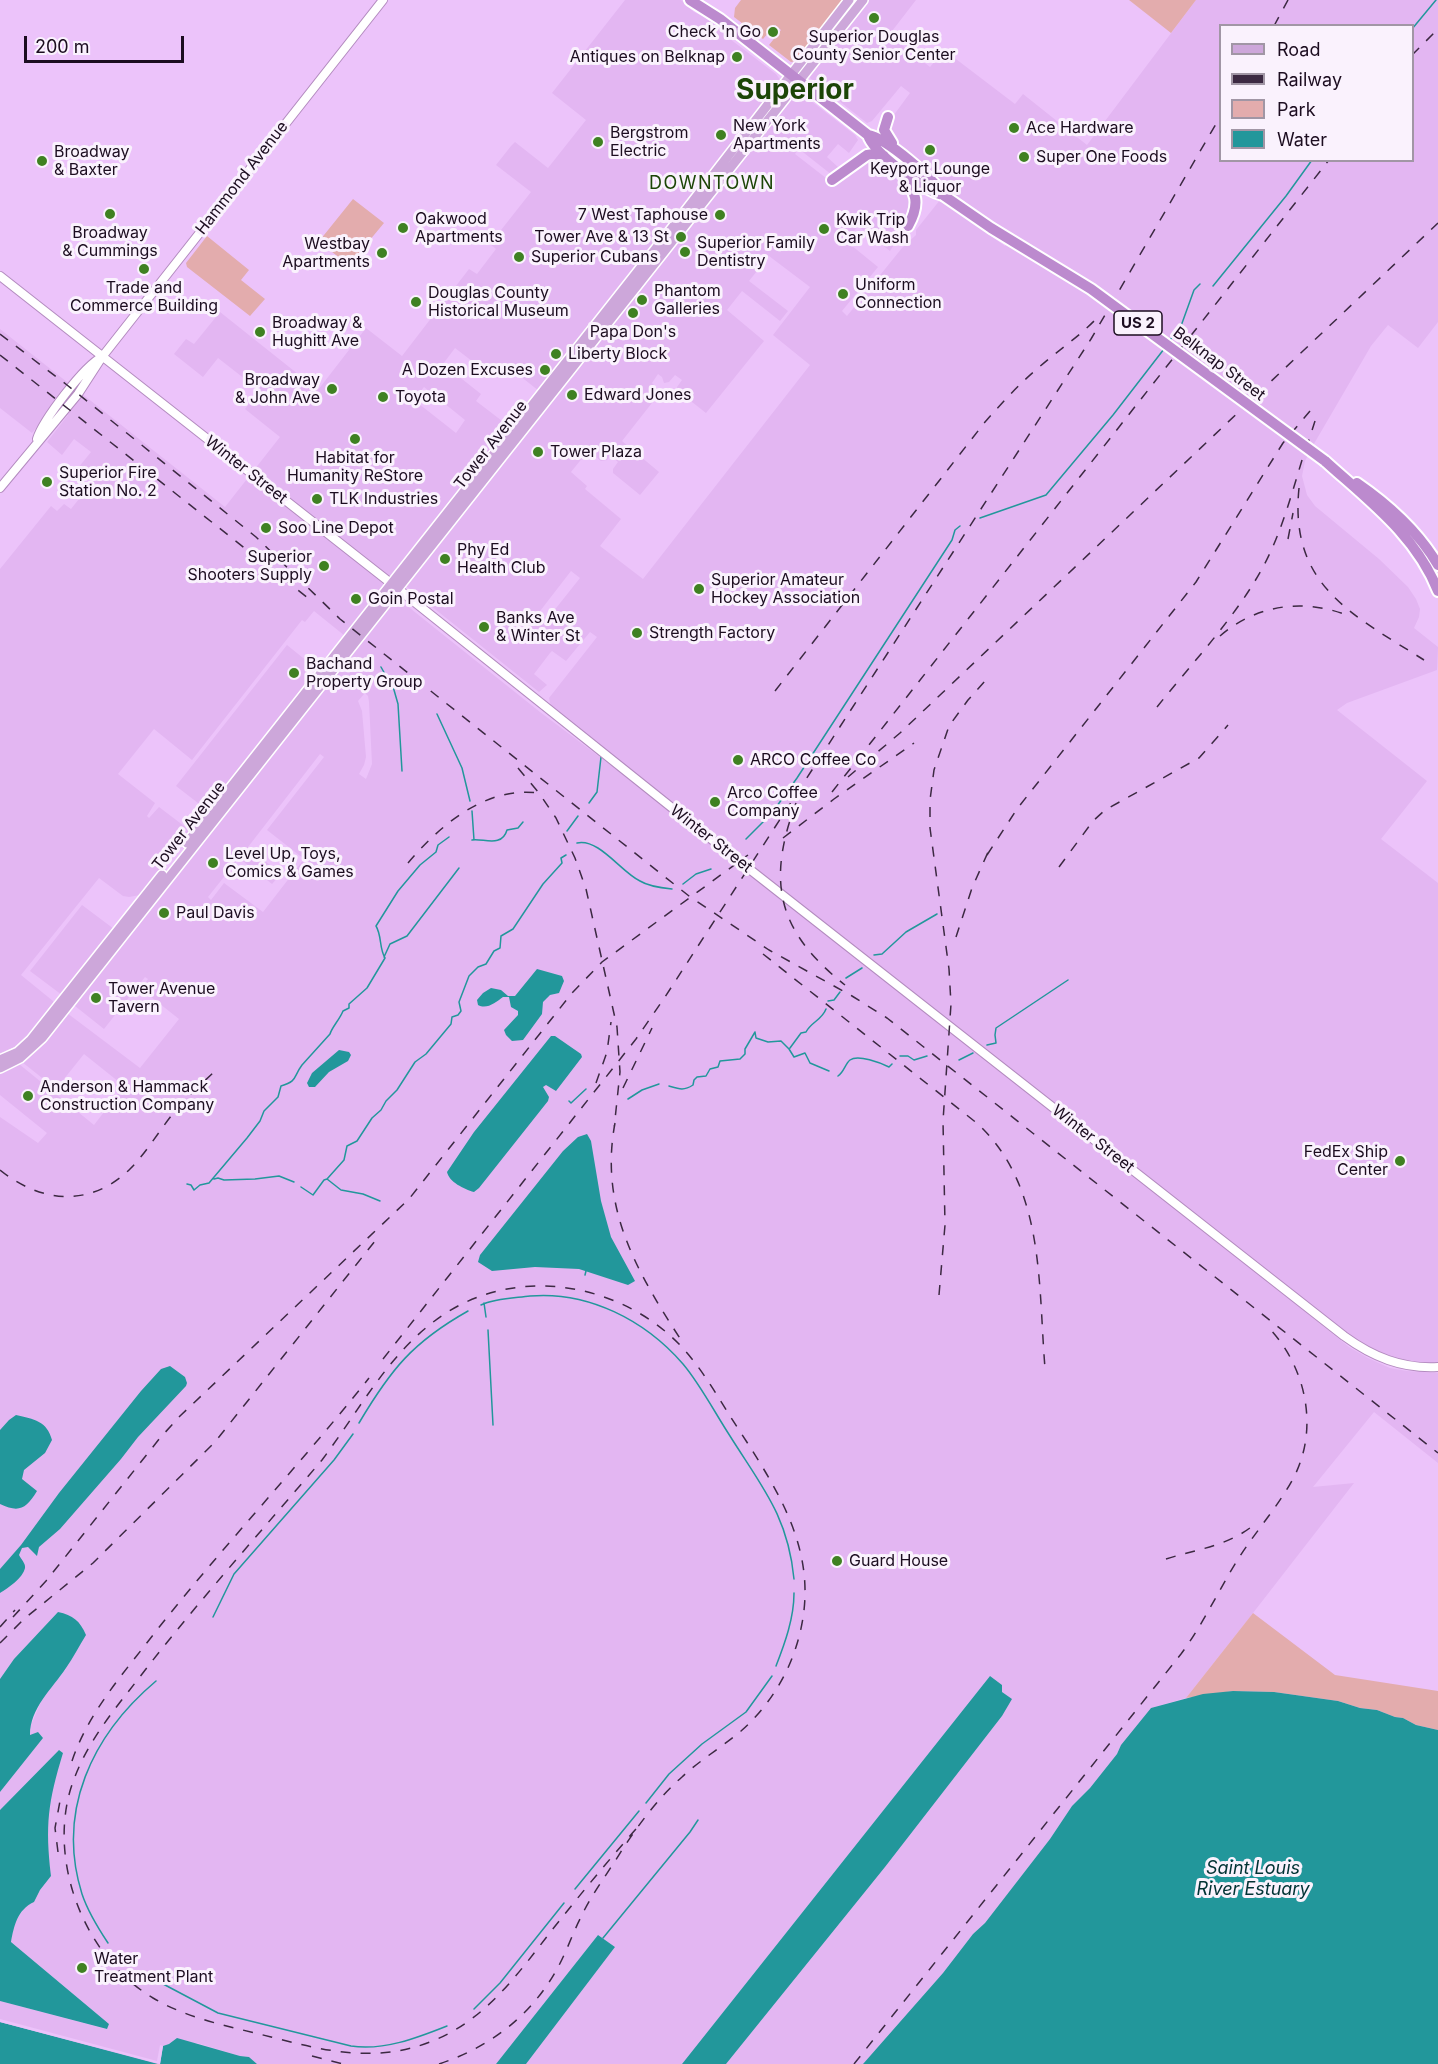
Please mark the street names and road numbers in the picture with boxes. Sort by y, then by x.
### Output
street label: Hammond Avenue [192,118,292,238]
road number: US 2 [1114,311,1162,335]
street label: Belknap Street [1169,323,1269,405]
street label: Tower Avenue [450,397,532,493]
street label: Winter Street [201,432,291,508]
street label: Tower Avenue [148,778,230,874]
street label: Winter Street [666,801,756,877]
street label: Winter Street [1048,1101,1138,1177]

